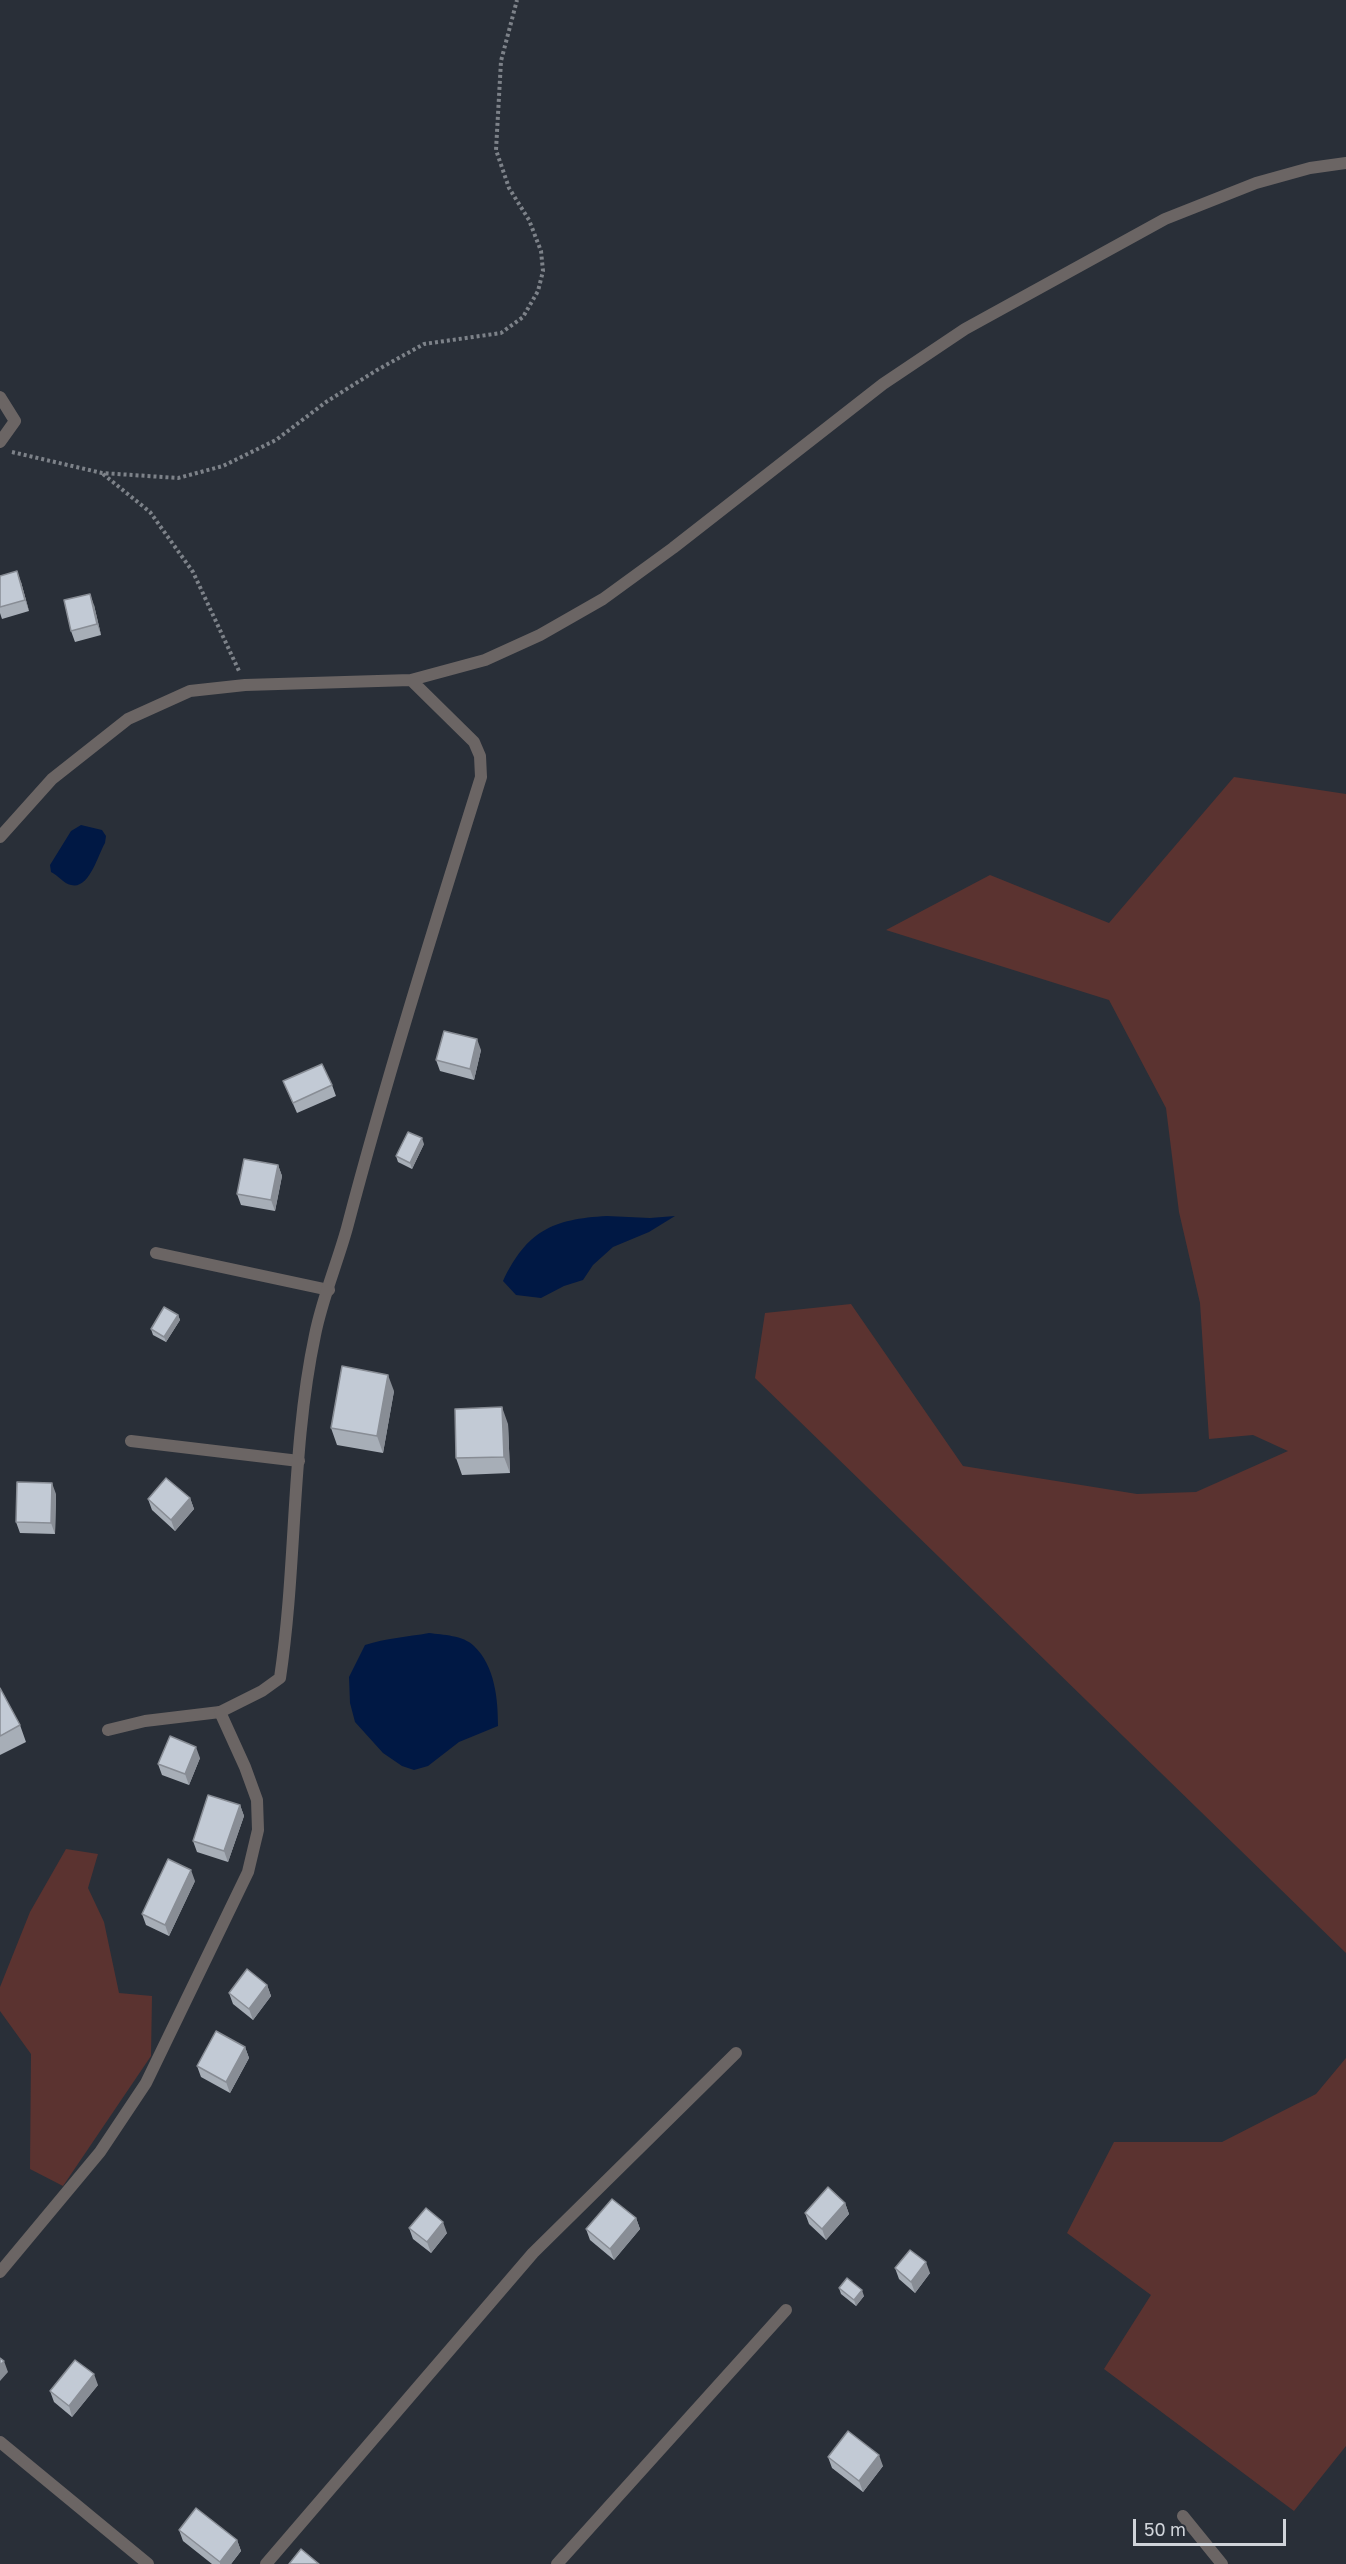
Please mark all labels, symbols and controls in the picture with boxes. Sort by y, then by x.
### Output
scale bar [1136,2507,1289,2545]
text: 50 m [1144,2518,1186,2540]

